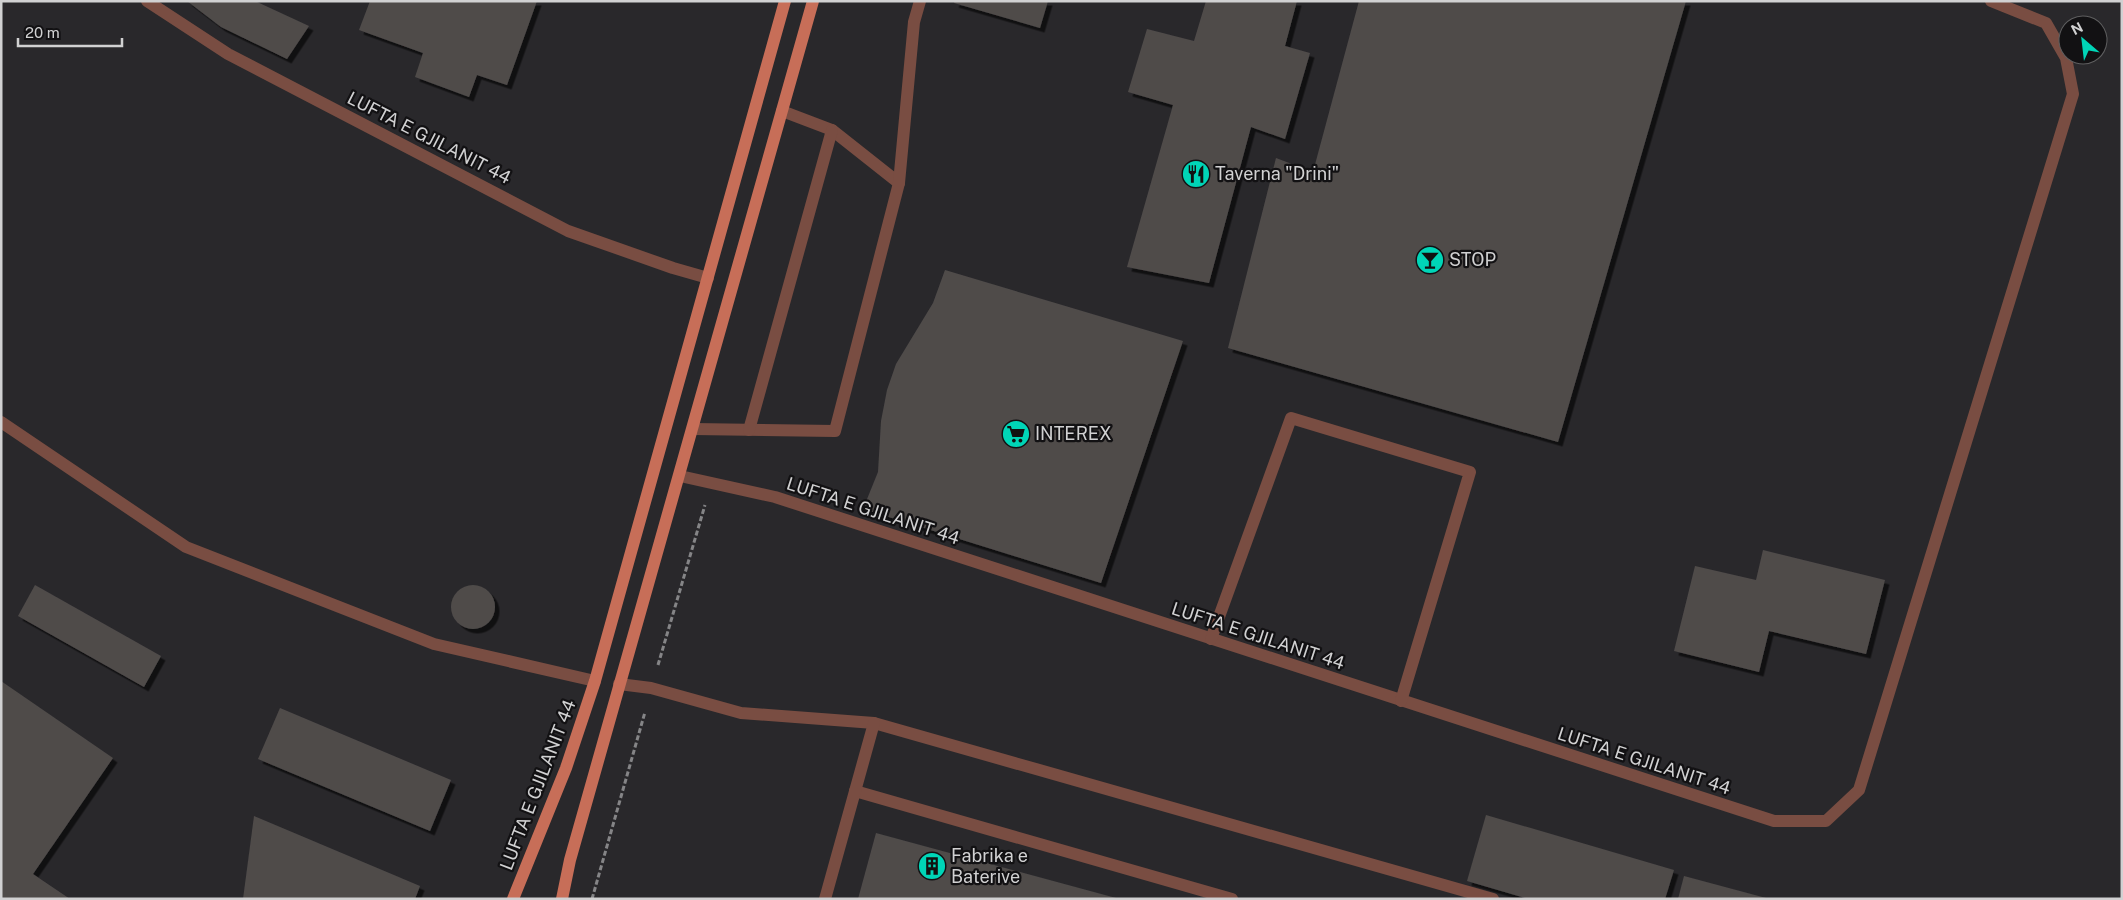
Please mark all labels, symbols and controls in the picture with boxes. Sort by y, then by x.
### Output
scale bar [18,15,121,47]
north arrow [2058,15,2108,65]
text: N [2068,19,2085,38]
text: 20 m [25,24,60,41]
street label: LUFTA E GJILANIT 44 [344,87,514,188]
restaurant icon: Taverna "Drini" [1181,159,1211,189]
place label: Taverna "Drini" [1215,163,1339,184]
bar icon: STOP [1415,245,1445,275]
place label: STOP [1449,249,1496,270]
supermarket icon: INTEREX [1001,419,1031,449]
place label: INTEREX [1035,423,1112,444]
street label: LUFTA E GJILANIT 44 [784,473,962,548]
street label: LUFTA E GJILANIT 44 [1169,598,1347,673]
street label: LUFTA E GJILANIT 44 [495,697,580,873]
street label: LUFTA E GJILANIT 44 [1555,723,1733,798]
place label: Fabrika e Baterive [951,845,1028,887]
building icon: Fabrika e Baterive [917,851,947,881]

